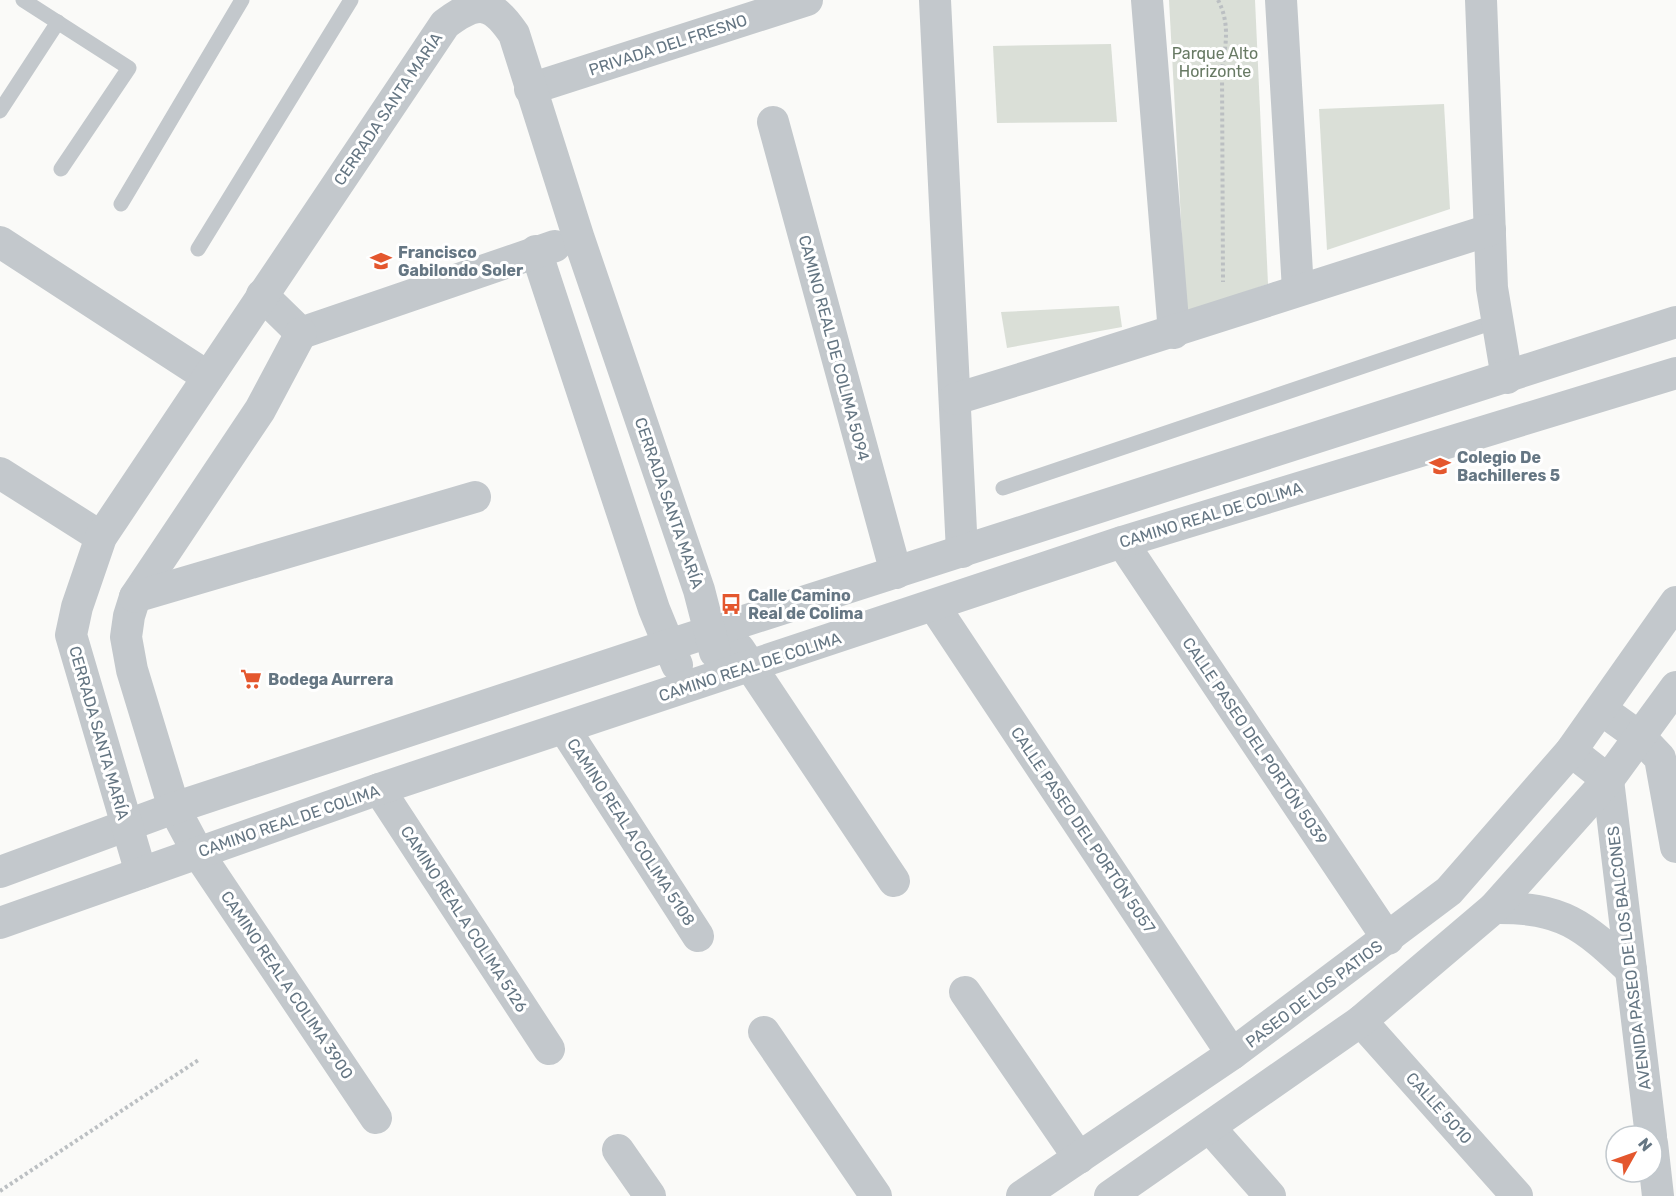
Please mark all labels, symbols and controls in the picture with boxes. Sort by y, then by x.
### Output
street label: PRIVADA DEL FRESNO [586,10,750,80]
street label: CERRADA SANTA MARÍA [330,29,446,189]
park label: Parque Alto Horizonte [1172,44,1258,81]
street label: CAMINO REAL DE COLIMA 5094 [795,233,873,463]
place label: Francisco Gabilondo Soler [398,243,524,280]
school or university icon: Francisco Gabilondo Soler [369,249,393,273]
street label: CERRADA SANTA MARÍA [631,415,707,591]
place label: Colegio De Bachilleres 5 [1457,448,1560,485]
school or university icon: Colegio De Bachilleres 5 [1428,454,1452,478]
street label: CAMINO REAL DE COLIMA [1117,478,1305,552]
place label: Calle Camino Real de Colima [748,586,863,623]
bus stop icon: Calle Camino Real de Colima [719,592,743,616]
street label: CAMINO REAL DE COLIMA [656,628,844,705]
street label: CALLE PASEO DEL PORTÓN 5039 [1178,633,1332,848]
street label: CERRADA SANTA MARÍA [65,644,133,822]
supermarket icon: Bodega Aurrera [239,667,263,691]
place label: Bodega Aurrera [268,670,393,689]
street label: CALLE PASEO DEL PORTÓN 5057 [1007,723,1160,937]
street label: CAMINO REAL A COLIMA 5108 [563,735,699,929]
street label: CAMINO REAL DE COLIMA [196,781,382,861]
street label: CAMINO REAL A COLIMA 5126 [397,822,532,1016]
street label: AVENIDA PASEO DE LOS BALCONES [1603,825,1655,1091]
street label: CAMINO REAL A COLIMA 3900 [217,887,357,1083]
street label: PASEO DE LOS PATIOS [1242,936,1386,1052]
street label: CALLE 5010 [1402,1068,1476,1148]
north arrow [1604,1124,1664,1184]
text: N [1634,1134,1656,1155]

